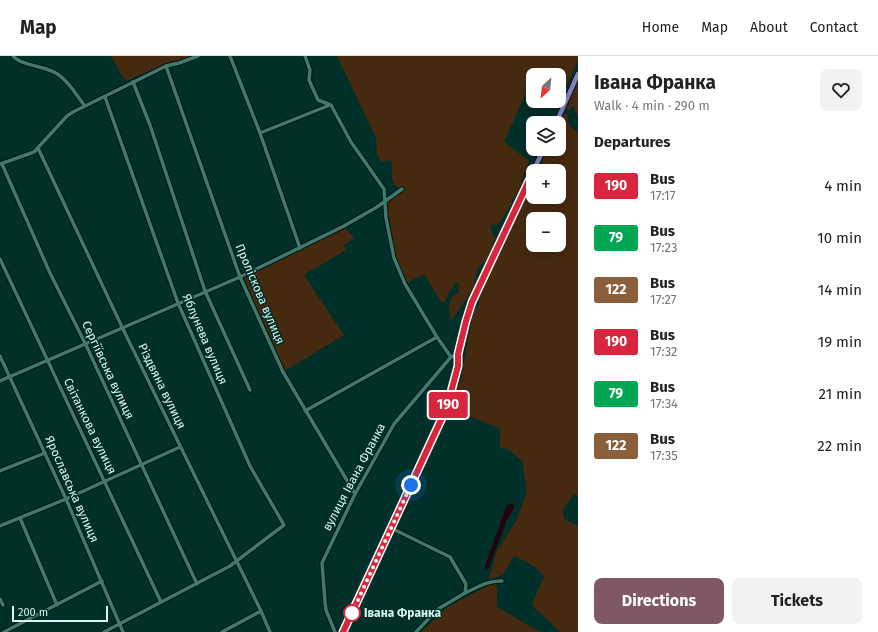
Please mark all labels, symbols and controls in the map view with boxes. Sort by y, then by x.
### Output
text: Map [20,16,57,39]
text: Home [642,19,679,36]
text: Map [701,19,728,36]
text: About [750,19,788,36]
text: Contact [810,19,858,36]
north arrow [526,68,566,108]
map controls [526,68,566,252]
button: heart [820,69,862,111]
text: Івана Франка [594,71,716,94]
text: Walk · 4 min · 290 m [594,98,710,113]
button: layers [526,116,566,156]
text: Departures [594,133,671,151]
button: + [526,164,566,204]
text: Bus [650,170,675,188]
text: 190 [605,177,627,194]
text: 4 min [824,177,862,195]
text: 17:17 [650,188,675,203]
button: − [526,212,566,252]
text: Bus [650,222,675,240]
text: 79 [609,229,623,246]
text: 10 min [817,229,862,247]
text: 17:23 [650,240,677,255]
street label: Проліскова вулиця [233,242,287,346]
text: Bus [650,274,675,292]
text: 122 [606,281,626,298]
text: 14 min [818,281,862,299]
street label: Яблунева вулиця [180,292,230,386]
text: 17:27 [650,292,677,307]
street label: Сергіївська вулиця [79,319,137,421]
text: Bus [650,326,675,344]
text: 190 [605,333,627,350]
text: 19 min [818,333,862,351]
street label: Різдвяна вулиця [135,341,189,431]
text: 17:32 [650,344,677,359]
street label: Світанкова вулиця [61,376,119,476]
text: Bus [650,378,675,396]
text: 79 [609,385,623,402]
text: 21 min [819,385,862,403]
line badge: 190 [425,392,471,418]
text: 190 [437,396,459,413]
text: 17:34 [650,396,678,411]
street label: вулиця Івана Франка [320,421,388,533]
text: Bus [650,430,675,448]
street label: Ярославська вулиця [42,434,102,544]
text: 122 [606,437,626,454]
text: 22 min [817,437,862,455]
text: 17:35 [650,448,678,463]
your location [401,475,421,495]
button: Directions [594,578,724,624]
button: Tickets [732,578,862,624]
scale bar [12,604,108,623]
marker: Івана Франка [343,604,361,622]
text: 200 m [18,606,48,619]
place label: Івана Франка [364,606,441,620]

